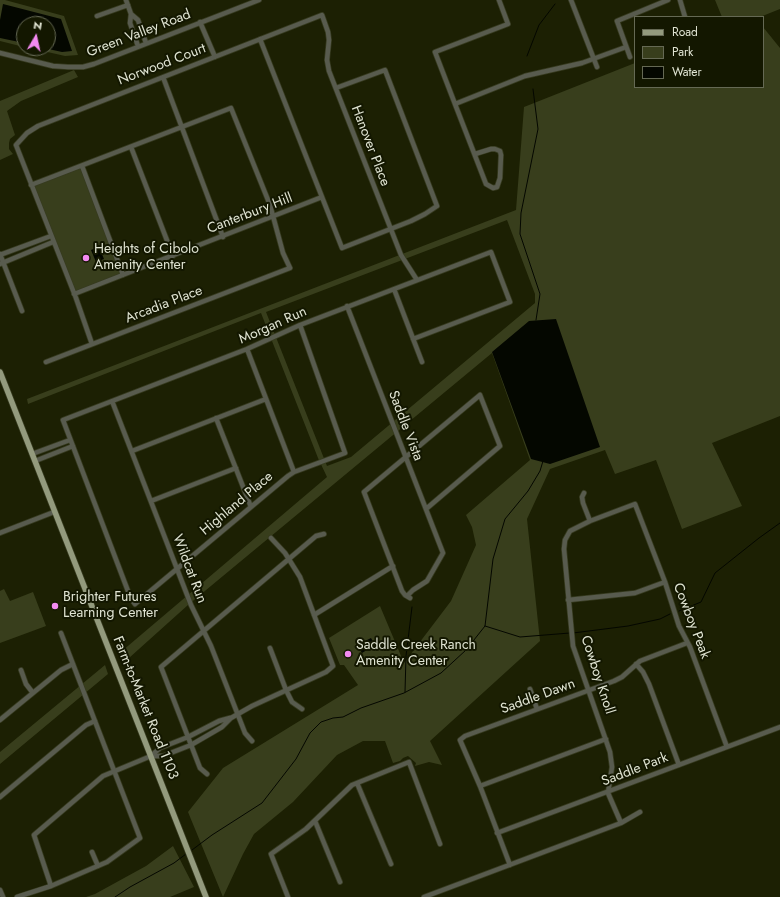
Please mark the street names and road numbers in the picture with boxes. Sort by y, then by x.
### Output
street label: Green Valley Road [85,6,193,62]
street label: Norwood Court [115,40,209,90]
street label: Hanover Place [347,103,393,189]
street label: Canterbury Hill [205,190,295,238]
street label: Arcadia Place [123,283,205,327]
street label: Morgan Run [237,304,309,348]
street label: Saddle Vista [384,389,426,463]
street label: Highland Place [197,469,277,539]
street label: Wildcat Run [168,532,210,606]
street label: Cowboy Peak [669,581,713,661]
street label: Farm-to-Market Road 1103 [109,634,181,782]
street label: Cowboy Knoll [576,634,618,716]
street label: Saddle Dawn [498,676,578,718]
street label: Saddle Park [599,750,671,790]

